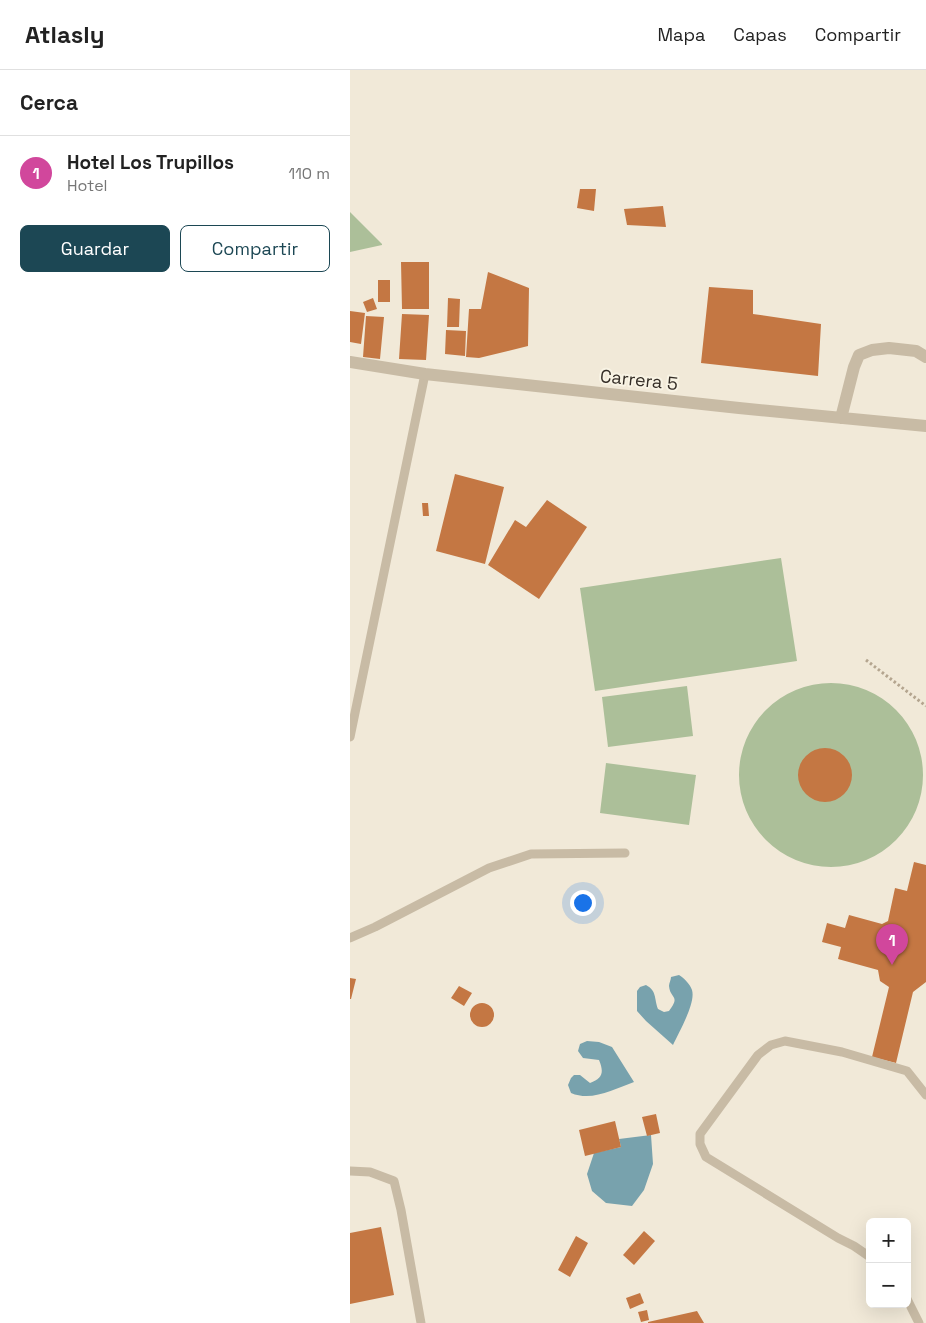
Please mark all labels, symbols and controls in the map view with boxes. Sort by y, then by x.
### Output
text: Atlasly [25,19,104,50]
text: Mapa [657,23,705,46]
text: Capas [733,23,787,46]
text: Compartir [815,23,901,46]
text: Cerca [20,89,78,116]
text: Hotel Los Trupillos [67,150,234,175]
text: 1 [32,163,40,184]
text: 110 m [288,163,330,184]
text: Hotel [67,175,108,196]
button: Guardar [20,225,170,272]
button: Compartir [180,225,330,272]
street label: Carrera 5 [599,364,679,395]
your location [570,890,596,916]
pin: 1 [876,924,908,965]
map controls [866,1218,911,1308]
button: + [866,1218,911,1263]
button: − [866,1263,911,1308]

